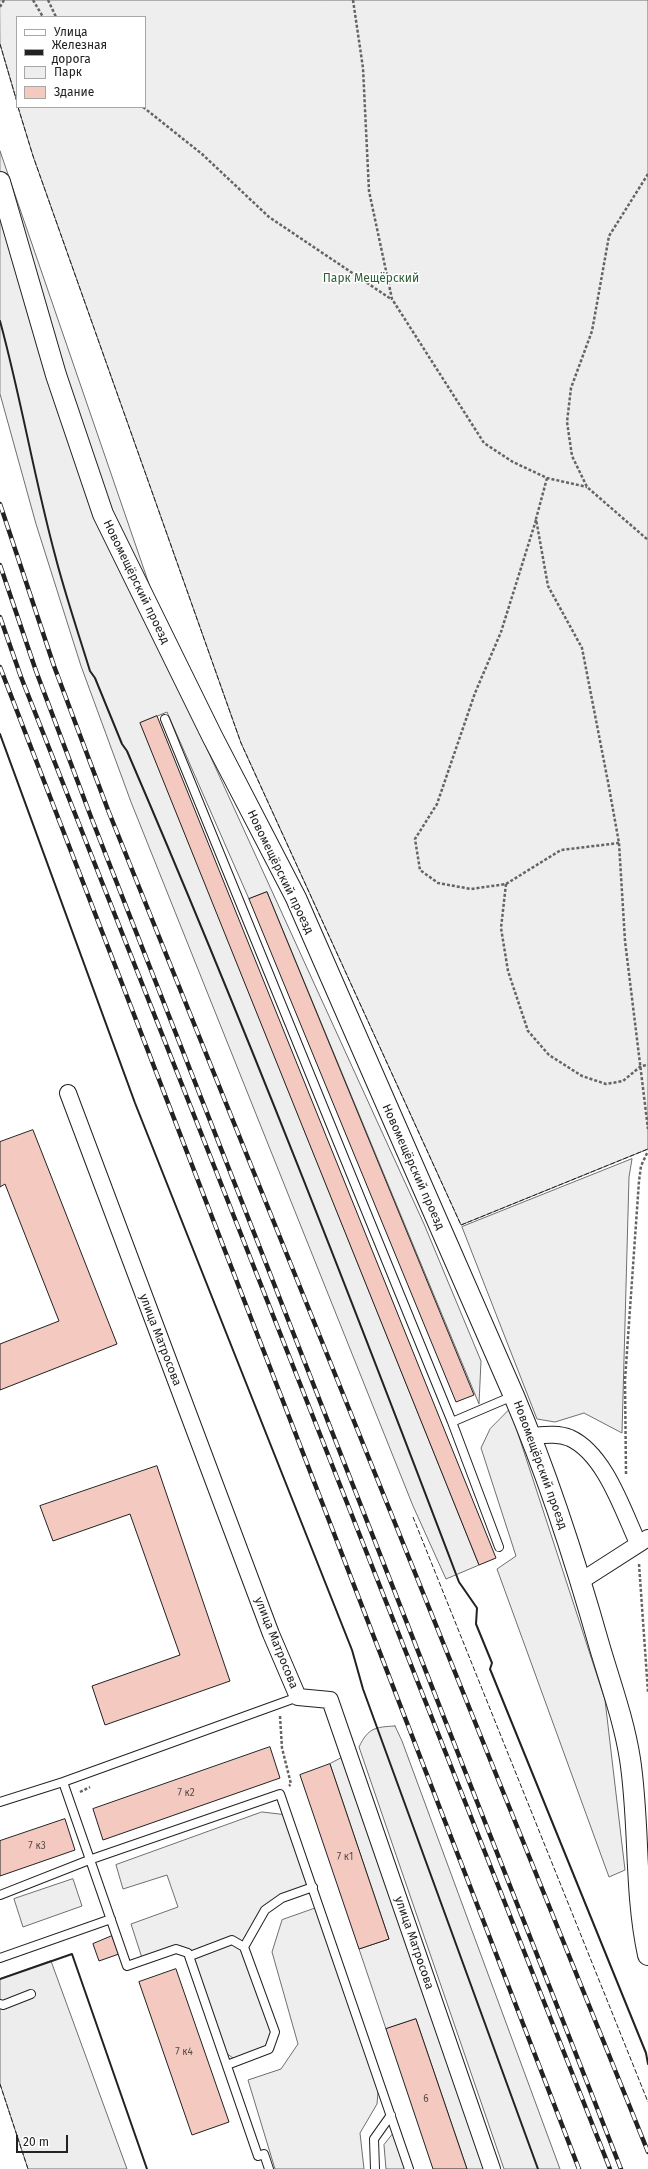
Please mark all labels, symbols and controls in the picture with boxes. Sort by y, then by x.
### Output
legend [16,16,146,108]
text: Улица [54,25,88,39]
text: Железная дорога [52,38,107,66]
text: Парк [54,65,82,79]
text: Здание [54,85,94,99]
park label: Парк Мещёрский [323,272,419,286]
street label: Новомещёрский проезд [100,518,172,646]
street label: Новомещёрский проезд [244,808,316,936]
street label: Новомещёрский проезд [379,1102,447,1232]
street label: улица Матросова [136,1292,184,1388]
street label: Новомещёрский проезд [510,1399,570,1531]
street label: улица Матросова [251,1595,301,1691]
house number: 7 к2 [177,1787,195,1799]
house number: 7 к3 [28,1840,46,1852]
house number: 7 к1 [337,1851,353,1863]
street label: улица Матросова [391,1895,437,1991]
house number: 7 к4 [175,2046,193,2058]
house number: 6 [423,2093,429,2105]
scale bar [18,2127,70,2153]
text: 20 m [23,2135,49,2149]

